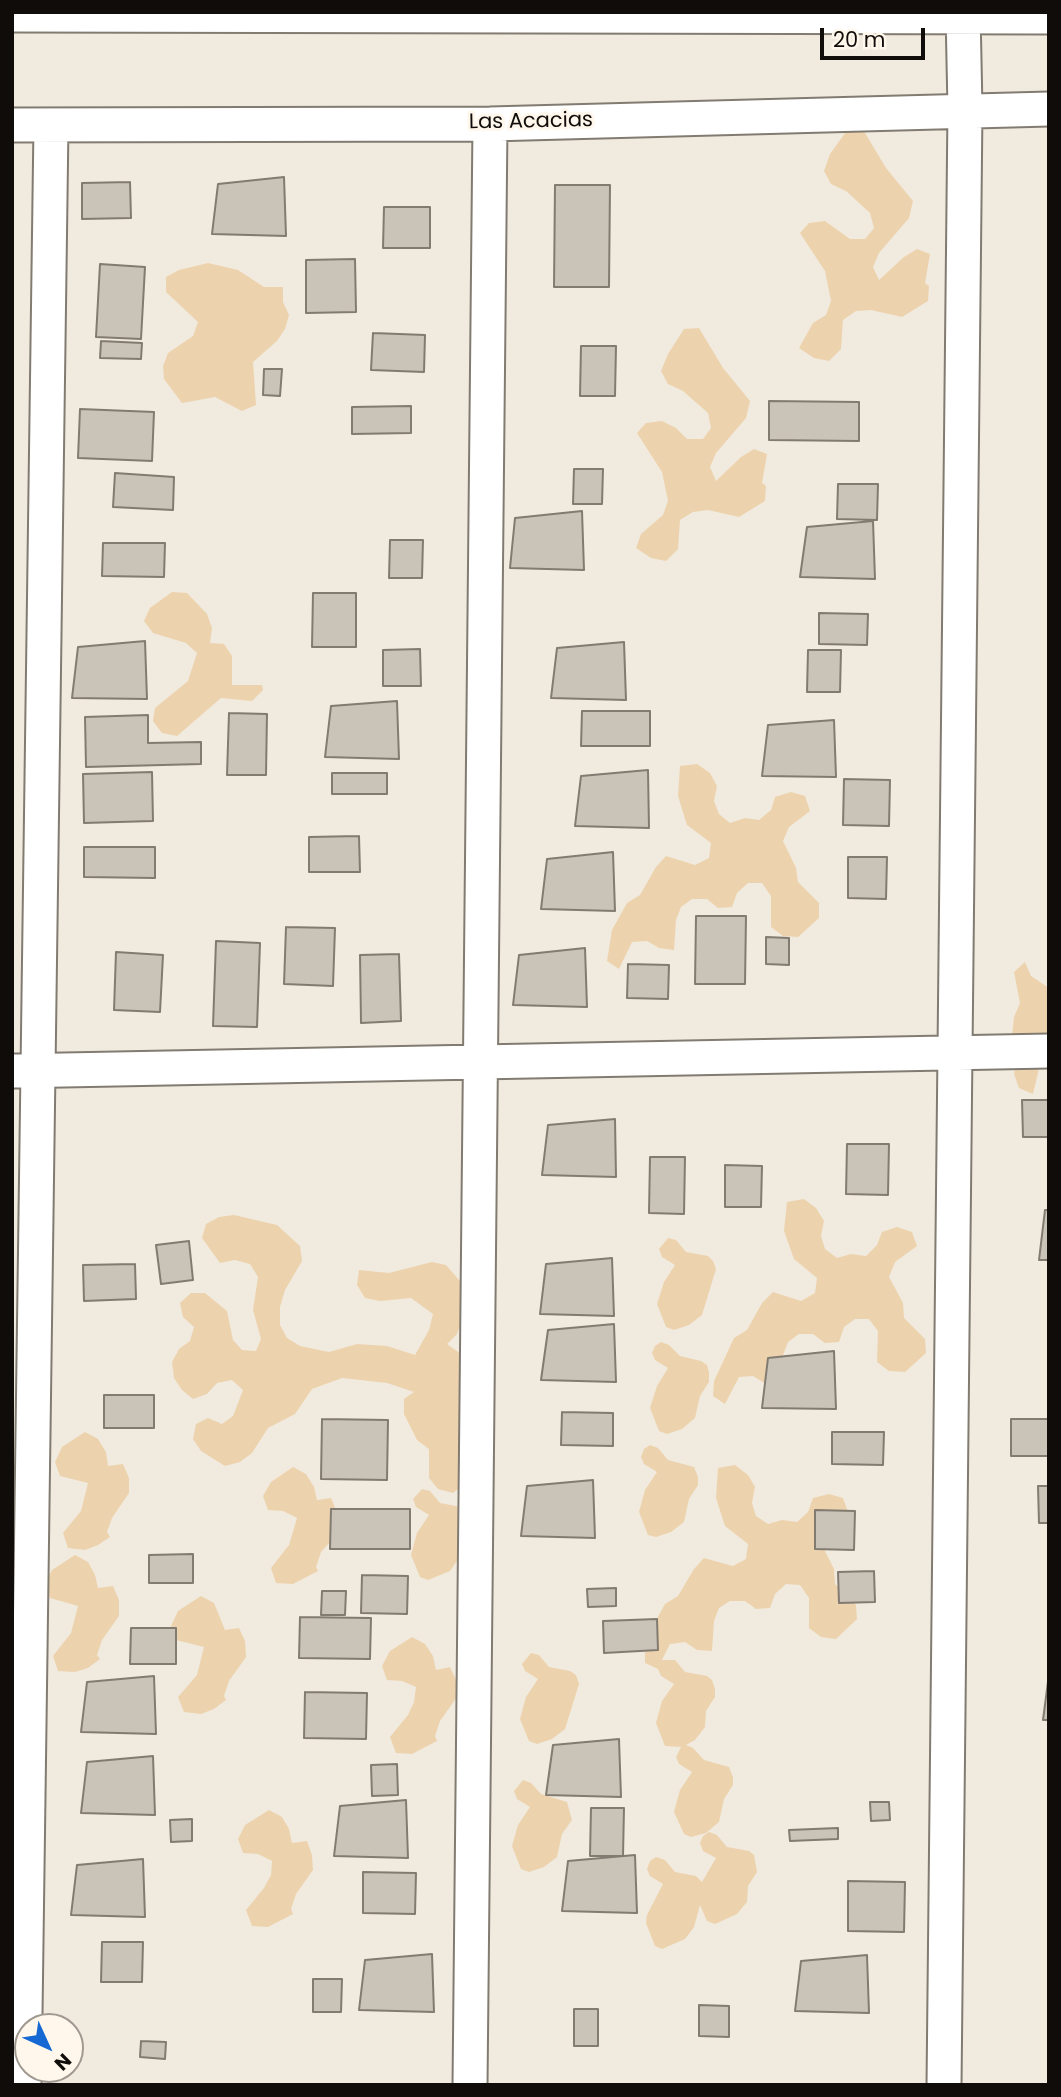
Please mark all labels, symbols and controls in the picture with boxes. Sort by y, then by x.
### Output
scale bar [823,14,928,58]
text: 20 m [833,25,886,54]
street label: Las Acacias [469,108,593,136]
north arrow [14,2013,84,2083]
text: N [48,2047,77,2076]

